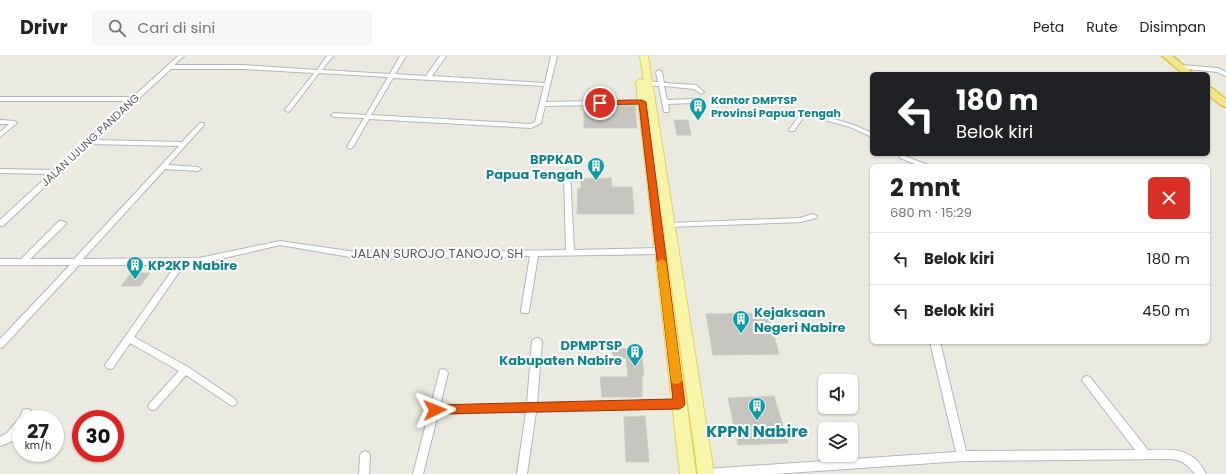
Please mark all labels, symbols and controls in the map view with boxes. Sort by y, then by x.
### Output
search box [92,10,372,46]
text: Drivr [20,14,68,41]
icon: search [106,17,128,39]
text: Cari di sini [138,17,215,38]
text: Peta [1033,17,1064,37]
text: Rute [1086,17,1118,37]
text: Disimpan [1140,17,1206,37]
text: 180 m [956,81,1039,120]
pin [583,86,617,120]
icon: left [890,88,942,140]
street label: JALAN UJUNG PANDANG [37,90,143,190]
icon: arrive [589,92,611,114]
place label: Kantor DMPTSP Provinsi Papua Tengah [711,92,841,121]
building icon: Kantor DMPTSP Provinsi Papua Tengah [688,96,708,121]
text: Belok kiri [956,119,1033,144]
place label: BPPKAD Papua Tengah [486,150,584,184]
building icon: BPPKAD Papua Tengah [586,156,606,181]
text: 2 mnt [890,171,960,204]
button: close [1148,177,1190,219]
text: 680 m · 15:29 [890,203,972,222]
street label: JALAN SUROJO TANOJO, SH [351,244,523,263]
icon: left [890,248,912,270]
text: Belok kiri [924,248,994,269]
text: 180 m [1147,248,1190,269]
building icon: KP2KP Nabire [125,255,145,280]
place label: KP2KP Nabire [148,256,237,275]
icon: left [890,300,912,322]
text: Belok kiri [924,300,994,321]
text: 450 m [1142,300,1190,321]
place label: Kejaksaan Negeri Nabire [754,303,846,337]
building icon: Kejaksaan Negeri Nabire [731,309,751,334]
place label: DPMPTSP Kabupaten Nabire [499,336,622,370]
building icon: DPMPTSP Kabupaten Nabire [625,342,645,367]
map controls [818,374,858,462]
button: sound [818,374,858,414]
position arrow [414,389,456,431]
building icon: KPPN Nabire [747,396,767,421]
speed limit sign: 30 [72,410,124,462]
text: 27 [27,417,49,445]
place label: KPPN Nabire [706,420,808,443]
button: layers [818,422,858,462]
text: km/h [25,438,51,453]

